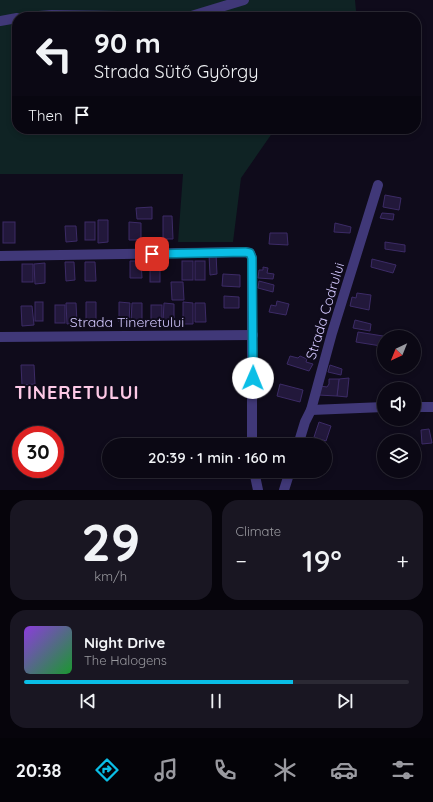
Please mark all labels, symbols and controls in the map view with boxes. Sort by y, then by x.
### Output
text: 90 m [94,25,161,60]
icon: left [28,28,80,80]
text: Strada Sütő György [94,60,259,83]
icon: arrive [71,104,93,126]
text: Then [28,106,63,125]
pin [135,237,169,271]
icon: arrive [141,243,163,265]
street label: Strada Codrului [302,260,348,362]
street label: Strada Tineretului [70,313,184,331]
north arrow [377,330,421,374]
map controls [377,330,421,478]
position arrow [232,357,274,399]
district label: TINERETULUI [15,381,139,404]
button: sound [377,382,421,426]
speed limit sign: 30 [12,426,64,478]
button: layers [377,434,421,478]
text: 20:39 · 1 min · 160 m [148,448,286,467]
text: 29 [81,509,140,574]
text: Climate [236,523,281,539]
text: 19° [302,542,342,580]
text: − [236,547,247,575]
text: + [397,547,409,575]
text: km/h [94,568,127,584]
text: Night Drive [84,633,165,652]
text: The Halogens [84,652,167,668]
icon: previous [77,690,99,712]
icon: pause [205,690,227,712]
icon: next [334,690,356,712]
icon: directions [93,756,121,784]
icon: music [152,756,180,784]
icon: phone [211,756,239,784]
icon: climate [271,756,299,784]
icon: car [330,756,358,784]
icon: filters [389,756,417,784]
text: 20:38 [16,759,61,782]

